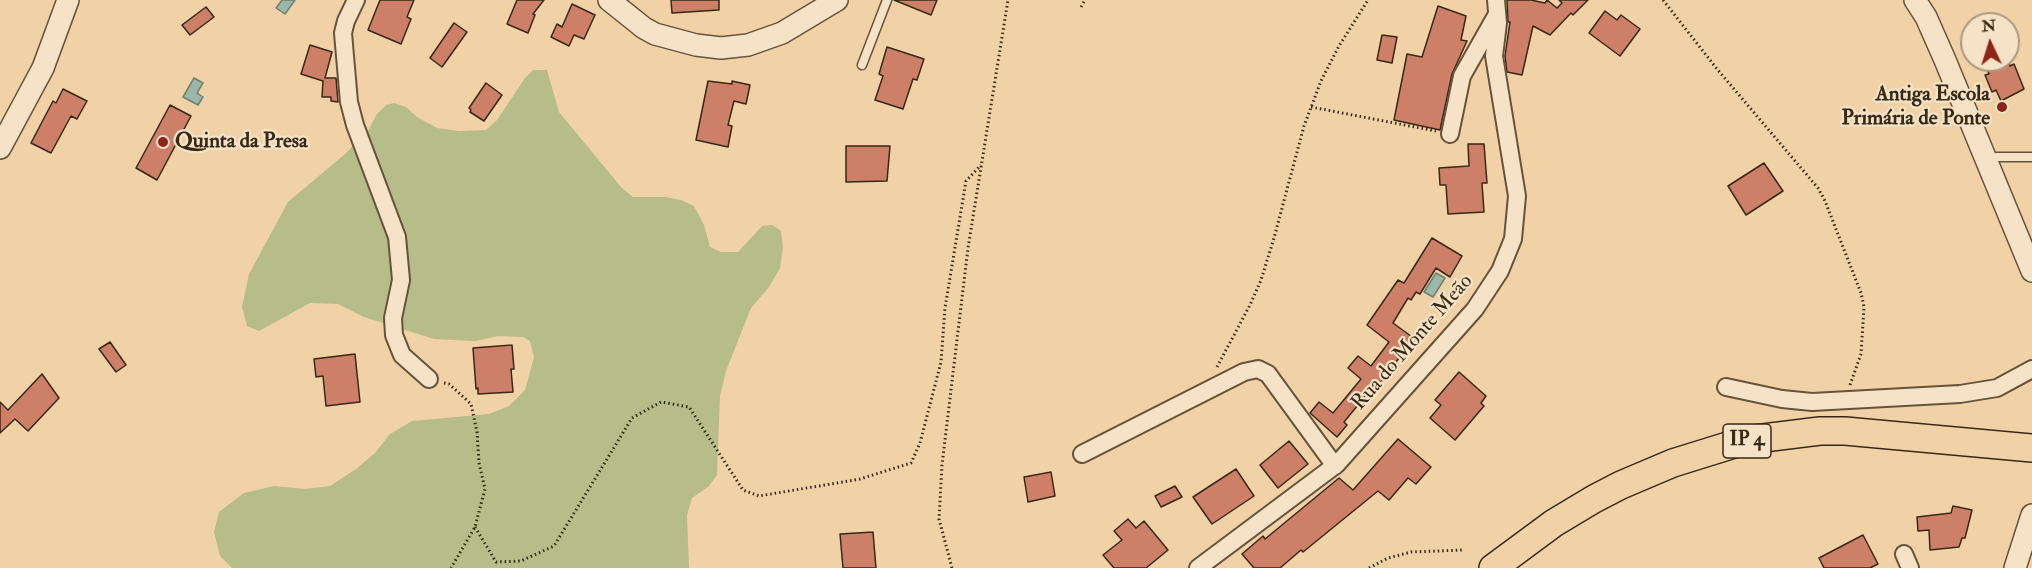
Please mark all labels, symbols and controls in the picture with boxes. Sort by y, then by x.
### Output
north arrow [1960,12,2020,72]
text: N [1981,16,1997,37]
place label: Antiga Escola Primária de Ponte [1841,82,1990,132]
marker: Antiga Escola Primária de Ponte [1995,100,2009,114]
place label: Quinta da Presa [175,129,308,155]
marker: Quinta da Presa [156,135,170,149]
street label: Rua do Monte Meão [1347,270,1479,416]
road number: IP 4 [1723,424,1771,458]

